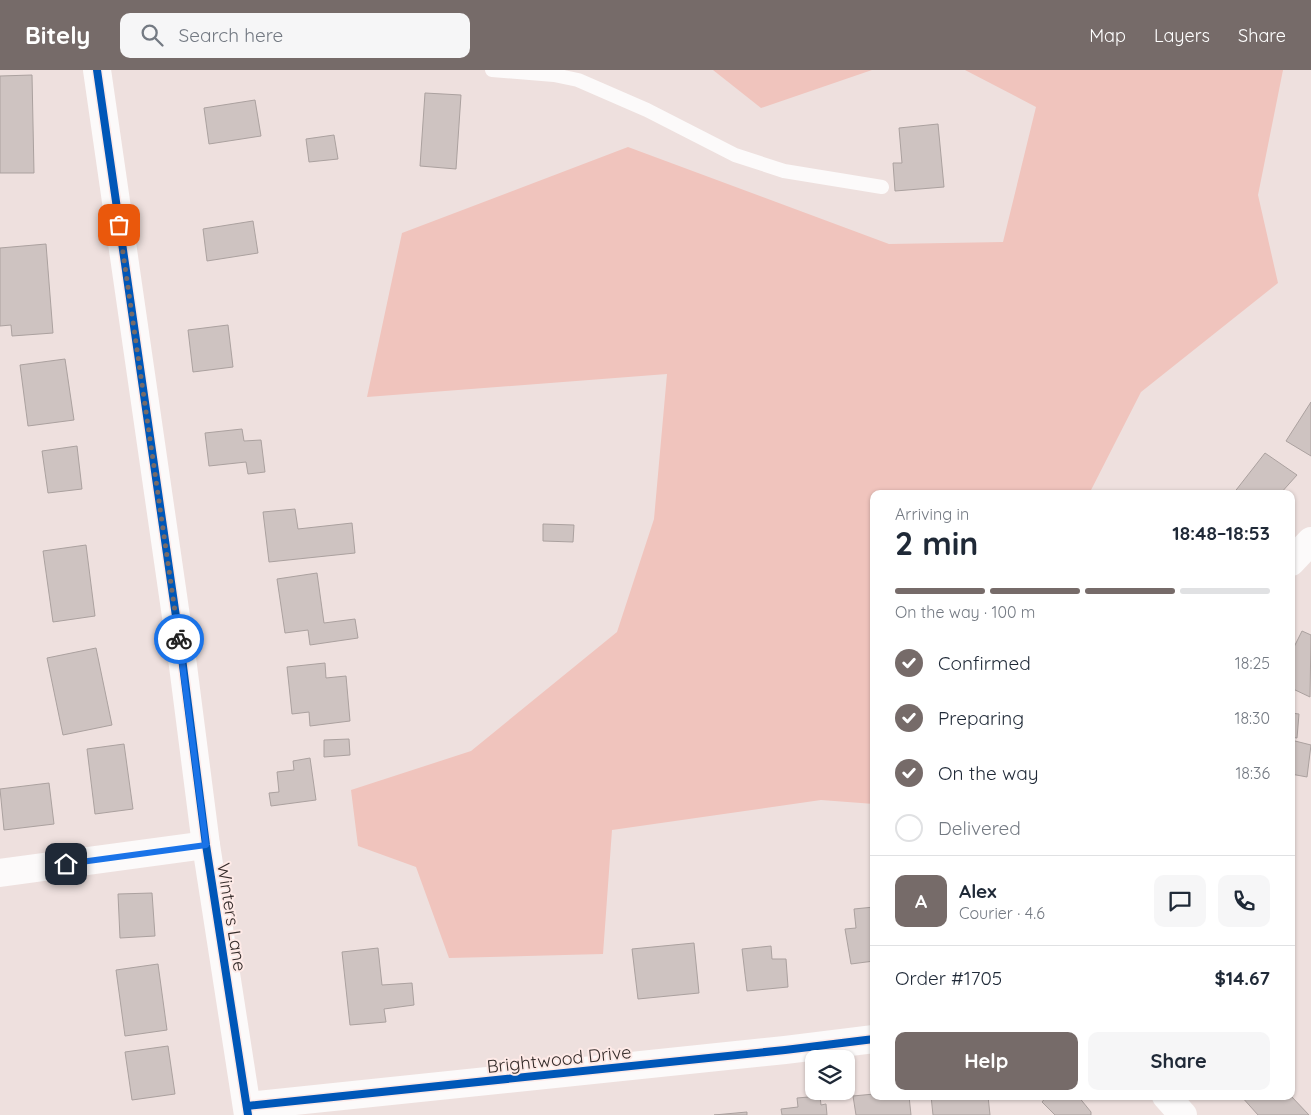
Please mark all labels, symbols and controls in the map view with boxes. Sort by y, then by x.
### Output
search box [120,13,470,58]
text: Bitely [25,20,90,50]
icon: search [138,21,166,49]
text: Search here [178,23,283,47]
text: Map [1089,24,1126,47]
text: Layers [1154,24,1210,47]
text: Share [1238,24,1286,47]
pin [98,204,140,246]
icon: bag [105,211,133,239]
text: Arriving in [895,504,969,524]
text: 18:48–18:53 [1172,521,1270,545]
text: 2 min [895,523,978,563]
text: On the way · 100 m [895,602,1035,622]
courier [154,614,204,664]
icon: bike [165,625,193,653]
icon: check [895,649,923,677]
text: Confirmed [938,651,1031,675]
text: 18:25 [1235,653,1270,673]
icon: check [895,704,923,732]
text: Preparing [938,706,1024,730]
text: 18:30 [1235,708,1270,728]
icon: check [895,759,923,787]
text: On the way [938,761,1039,785]
text: 18:36 [1235,763,1270,783]
text: Delivered [938,816,1021,840]
pin [45,843,87,885]
icon: home [52,850,80,878]
street label: Winters Lane [212,861,252,973]
button: chat [1154,875,1206,927]
button: phone [1218,875,1270,927]
text: Alex [959,879,997,903]
text: A [915,889,927,913]
text: Courier · 4.6 [959,903,1045,923]
text: Order #1705 [895,966,1002,990]
text: $14.67 [1214,966,1270,990]
button: Help [895,1032,1078,1090]
button: Share [1088,1032,1270,1090]
street label: Brightwood Drive [486,1040,632,1078]
map controls [805,1050,855,1100]
button: layers [805,1050,855,1100]

